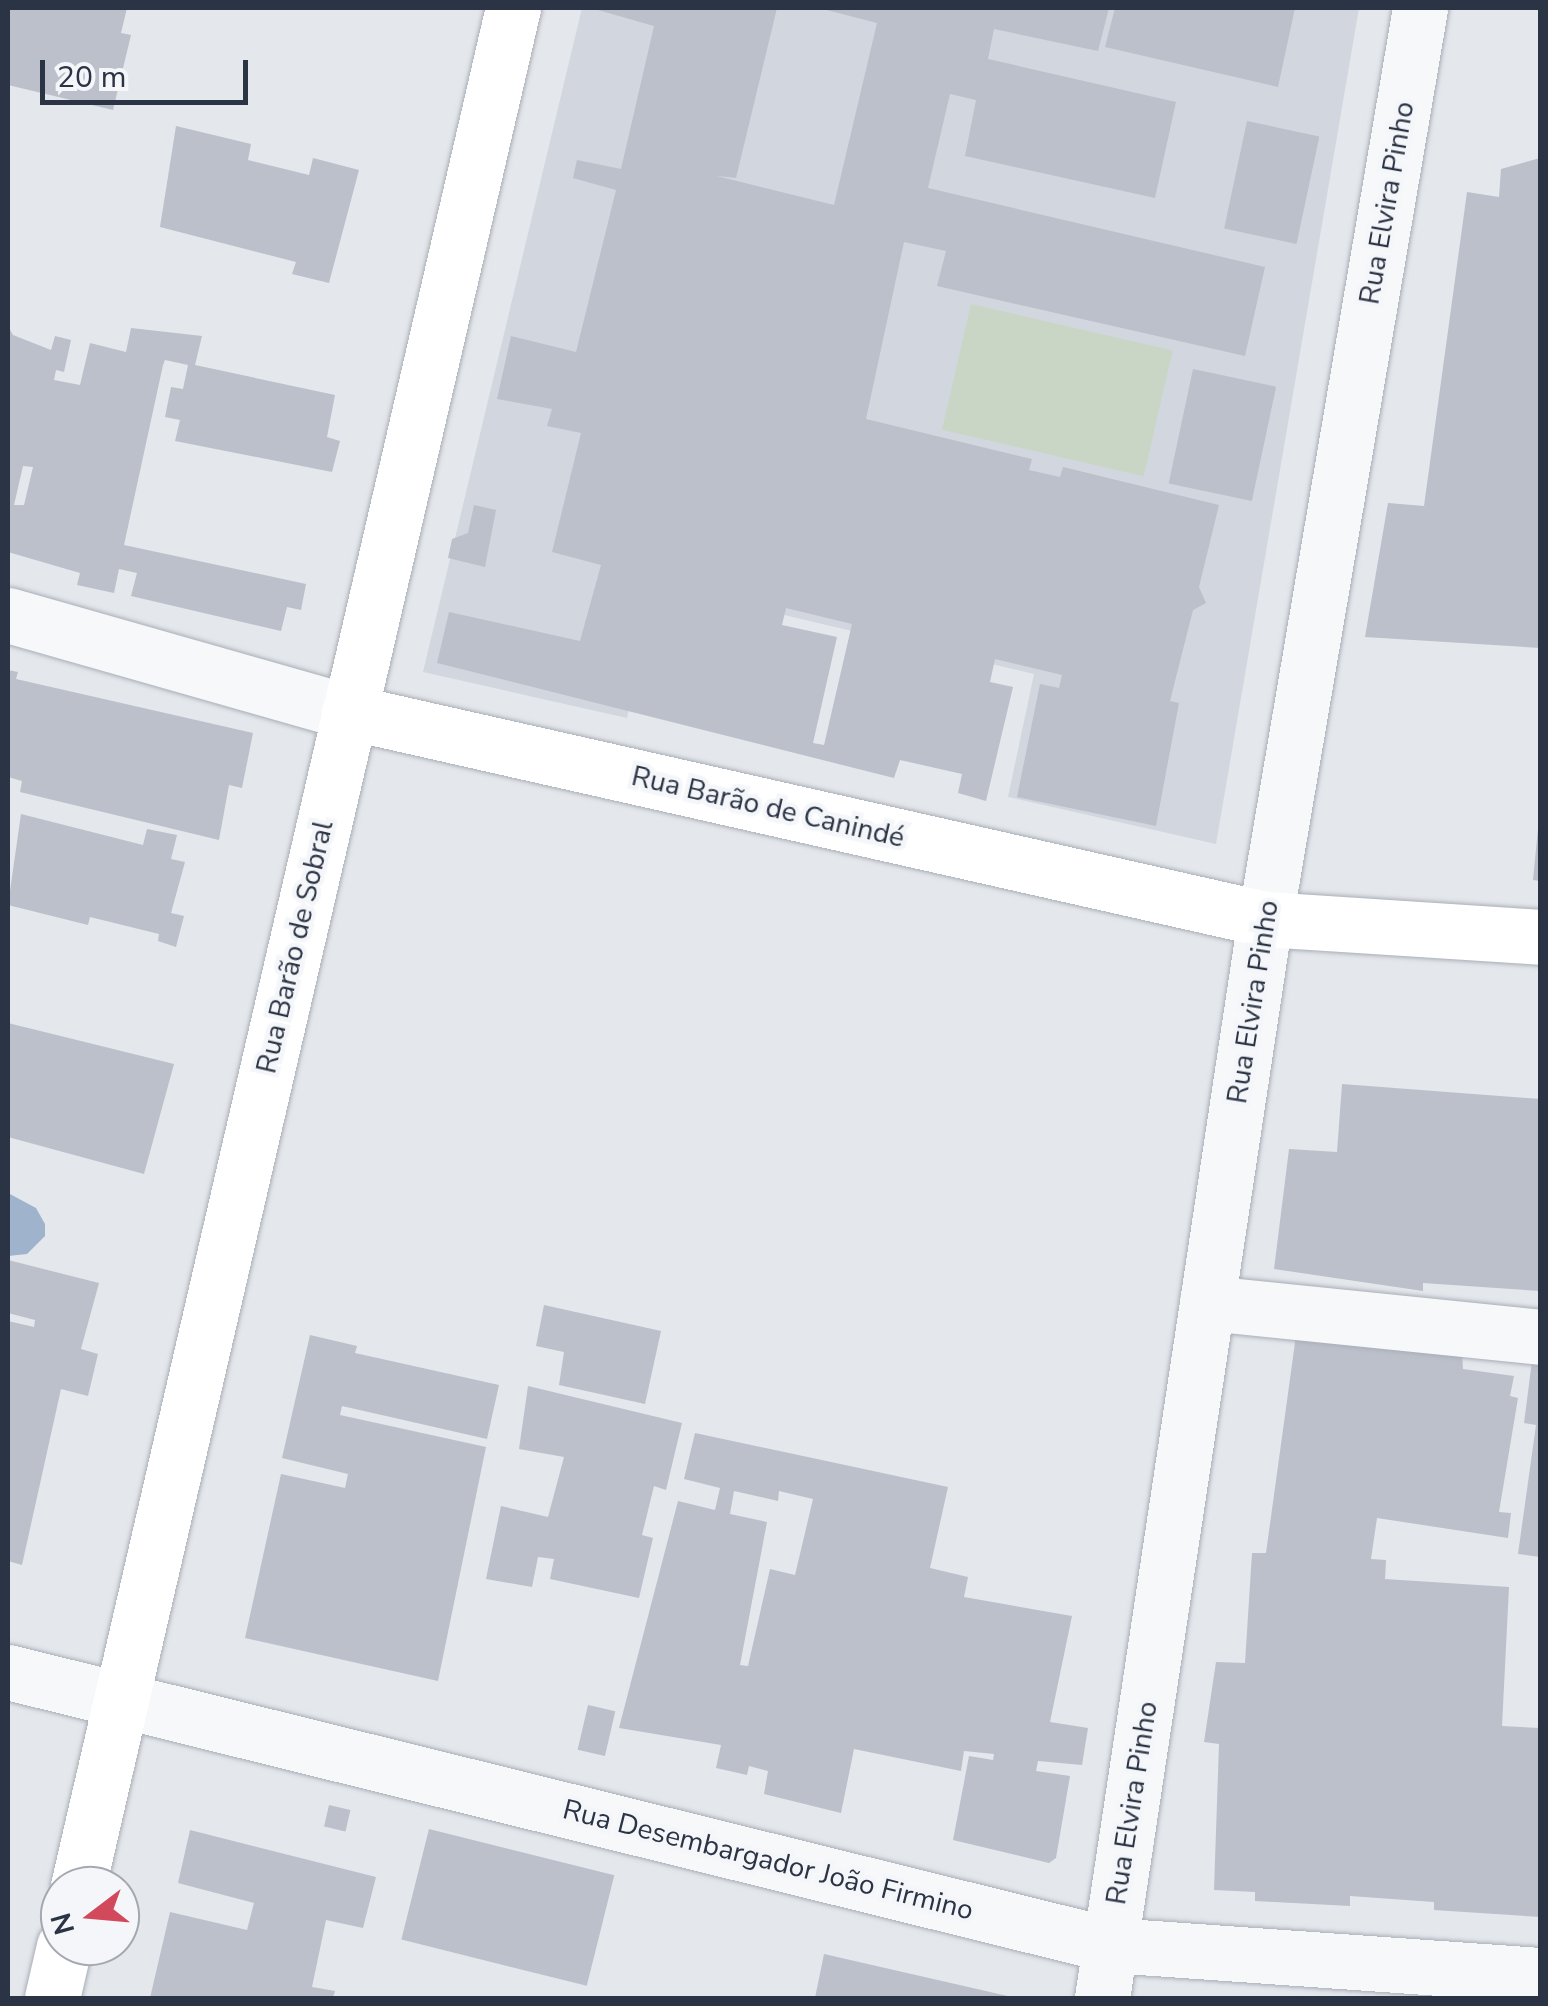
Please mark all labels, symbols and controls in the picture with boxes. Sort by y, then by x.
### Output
scale bar [45,40,252,102]
text: 20 m [57,57,126,98]
street label: Rua Elvira Pinho [1353,99,1421,307]
street label: Rua Barão de Canindé [628,759,908,855]
street label: Rua Barão de Sobral [250,817,340,1077]
street label: Rua Elvira Pinho [1220,898,1286,1106]
street label: Rua Elvira Pinho [1099,1699,1165,1907]
street label: Rua Desembargador João Firmino [559,1793,977,1927]
north arrow [40,1866,140,1966]
text: N [42,1908,84,1939]

